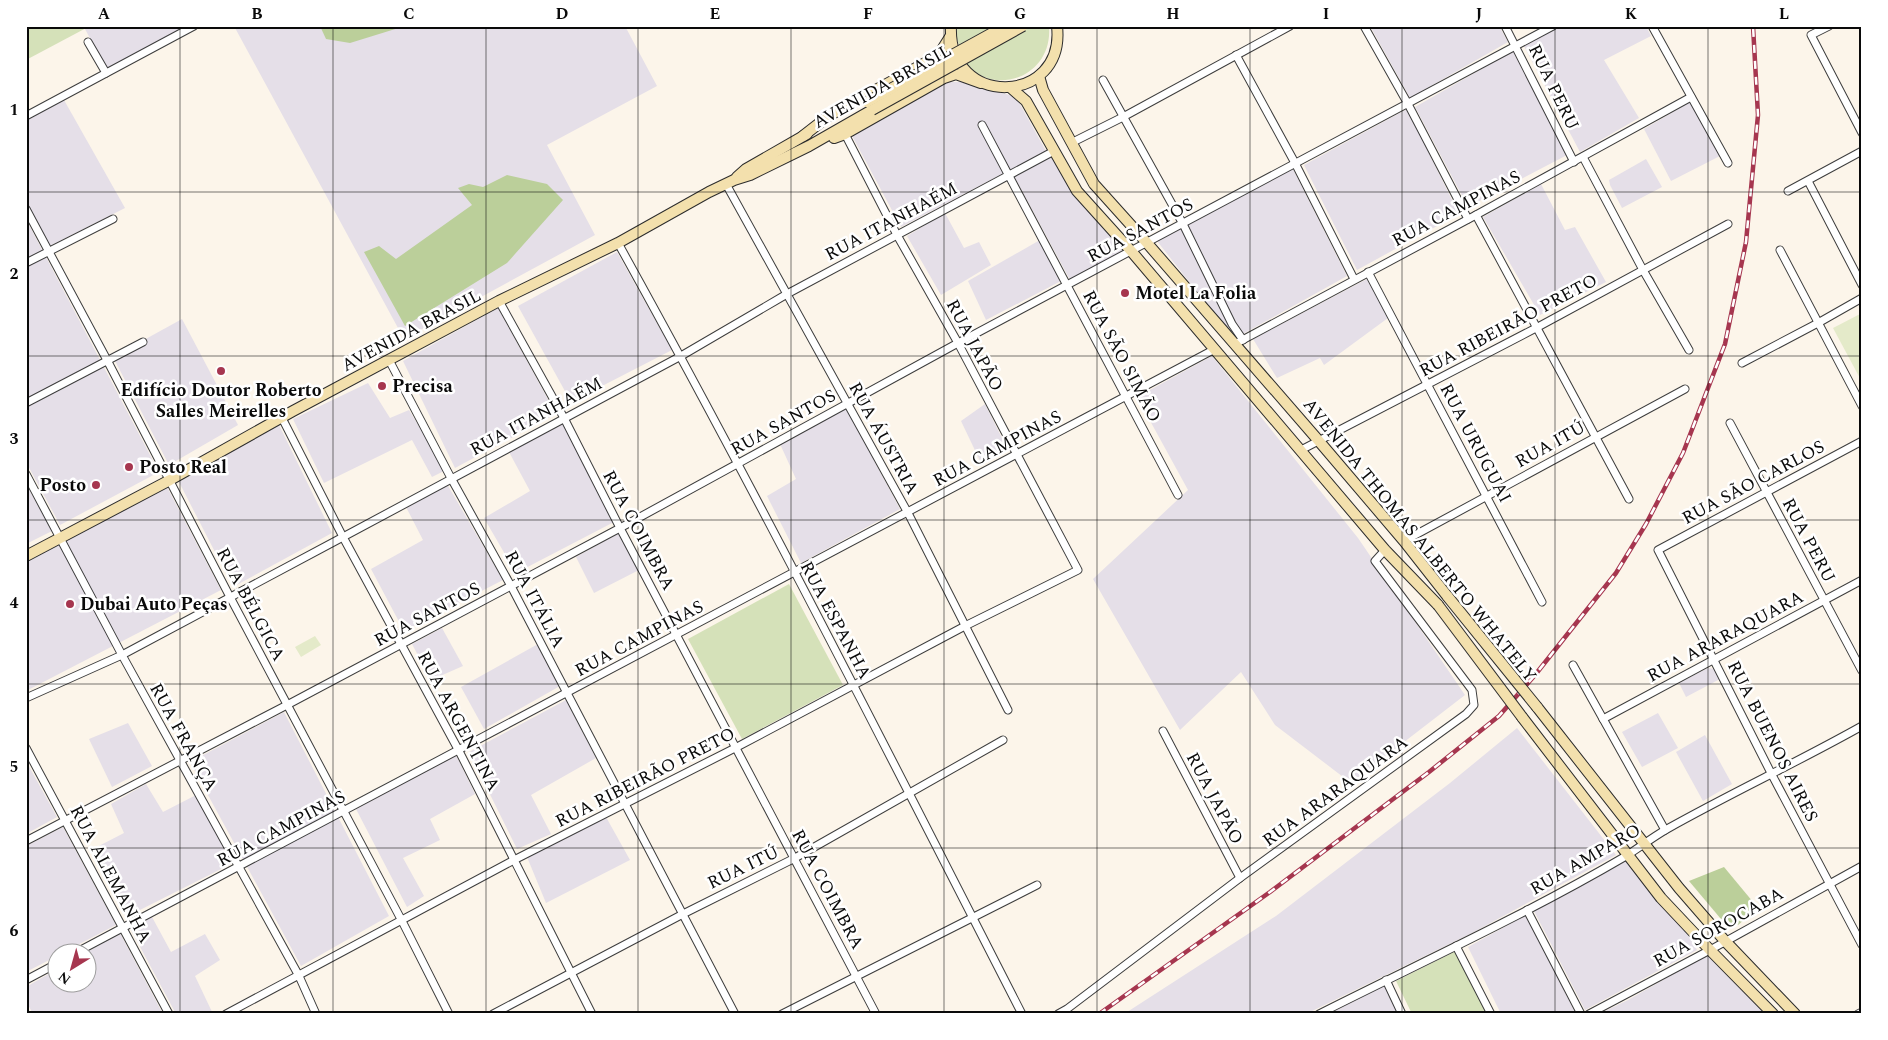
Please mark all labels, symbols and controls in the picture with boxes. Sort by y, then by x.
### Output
text: A [98,2,111,26]
text: B [251,2,263,26]
text: C [403,2,415,26]
text: D [556,2,569,26]
text: E [710,2,720,26]
text: F [863,2,873,26]
text: G [1014,2,1026,26]
text: H [1166,2,1180,26]
text: I [1323,2,1329,26]
text: J [1476,2,1483,26]
text: K [1625,2,1638,26]
text: L [1779,2,1789,26]
street label: AVENIDA BRASIL [808,37,957,136]
street label: RUA PERU [1521,40,1586,135]
text: 1 [10,98,18,122]
street label: RUA CAMPINAS [1387,163,1525,254]
street label: RUA ITANHAÉM [820,175,962,268]
street label: RUA SANTOS [1082,191,1198,270]
text: 2 [10,262,19,286]
street label: RUA RIBEIRÃO PRETO [1414,267,1602,384]
place label: Motel La Folia [1135,280,1257,307]
street label: AVENIDA BRASIL [336,282,486,379]
street label: RUA SÃO SIMÃO [1075,285,1168,427]
marker: Motel La Folia [1119,287,1131,299]
street label: RUA JAPÃO [939,294,1010,396]
marker: Edifício Doutor Roberto Salles Meirelles [215,365,227,377]
street label: RUA ITANHAÉM [465,370,607,463]
place label: Precisa [392,373,454,400]
place label: Edifício Doutor Roberto Salles Meirelles [120,377,322,425]
street label: RUA ÁUSTRIA [841,377,926,499]
street label: RUA URUGUAI [1433,379,1518,508]
marker: Precisa [376,380,388,392]
street label: RUA SANTOS [726,382,841,463]
street label: AVENIDA THOMAS ALBERTO WHATELY [1296,392,1543,688]
street label: RUA CAMPINAS [928,403,1066,494]
street label: RUA ITÚ [1510,414,1591,475]
text: 3 [10,427,19,451]
street label: RUA SÃO CARLOS [1677,433,1829,532]
place label: Posto Real [139,454,227,481]
marker: Posto Real [123,461,135,473]
street label: RUA COIMBRA [596,465,682,595]
place label: Posto [40,472,86,499]
marker: Posto [90,479,102,491]
street label: RUA PERU [1775,493,1842,587]
street label: RUA BÉLGICA [209,543,292,666]
street label: RUA ITÁLIA [497,546,572,653]
street label: RUA ESPANHA [793,556,878,684]
street label: RUA SANTOS [369,575,485,654]
street label: RUA ARARAQUARA [1642,584,1808,689]
text: 4 [10,591,19,615]
place label: Dubai Auto Peças [80,591,228,618]
street label: RUA CAMPINAS [570,593,708,684]
marker: Dubai Auto Peças [64,598,76,610]
street label: RUA ARGENTINA [410,646,507,796]
street label: RUA BUENOS AIRES [1720,656,1825,827]
street label: RUA FRANÇA [143,678,225,796]
street label: RUA RIBEIRÃO PRETO [551,720,740,835]
street label: RUA ARARAQUARA [1257,729,1414,854]
street label: RUA JAPÃO [1179,747,1250,849]
text: 5 [10,755,18,779]
street label: RUA CAMPINAS [212,783,350,874]
street label: RUA ALEMANHA [63,800,158,948]
street label: RUA AMPARO [1525,817,1646,902]
street label: RUA COIMBRA [785,824,871,954]
street label: RUA ITÚ [703,838,784,896]
street label: RUA SOROCABA [1648,880,1788,974]
text: 6 [10,919,19,943]
north arrow [48,942,98,992]
text: N [54,966,75,990]

